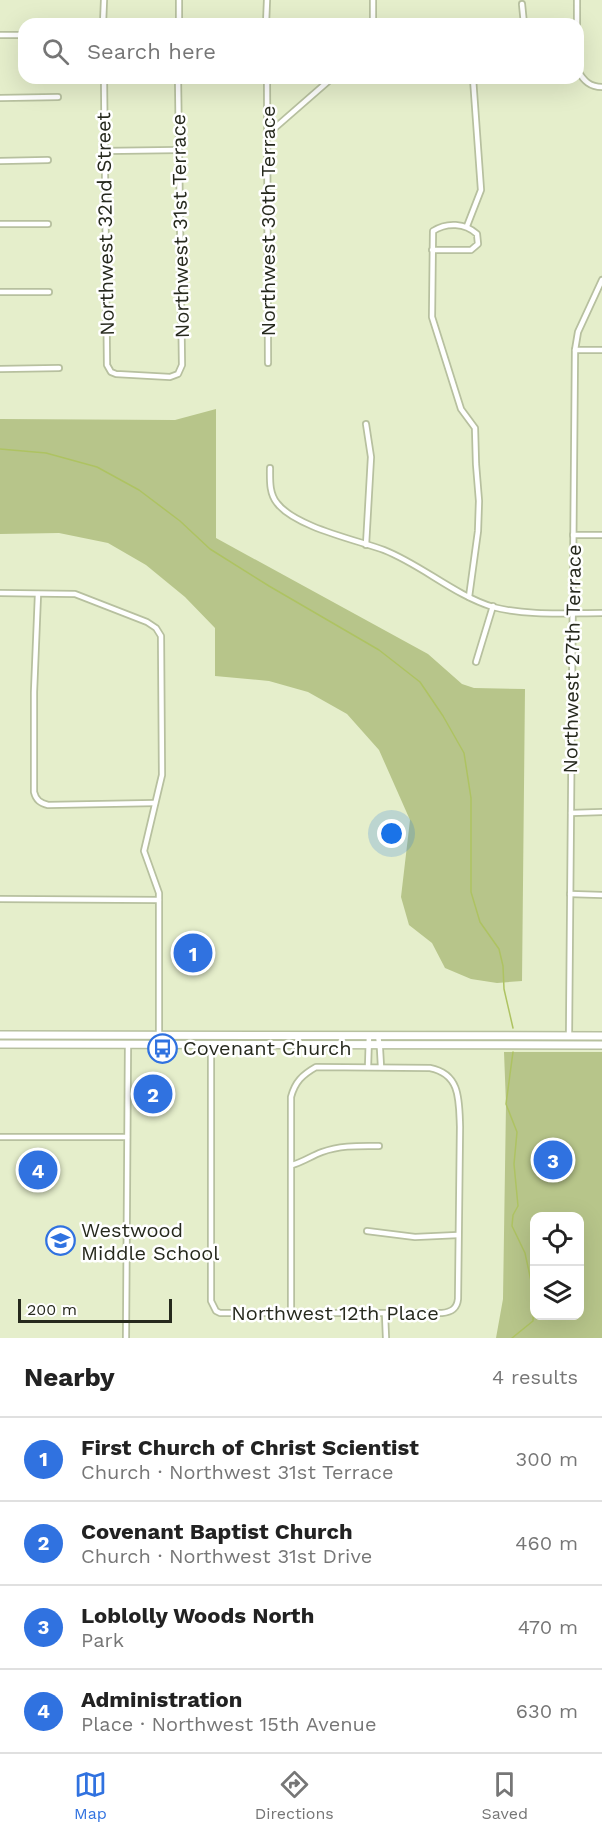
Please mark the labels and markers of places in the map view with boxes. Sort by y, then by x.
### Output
pin: 1 [174,930,212,976]
bus stop icon: Covenant Church [146,1032,178,1064]
place label: Covenant Church [183,1036,352,1060]
pin: 2 [134,1072,172,1116]
pin: 3 [534,1138,572,1182]
pin: 4 [18,1148,57,1192]
place label: Westwood Middle School [81,1218,219,1265]
school or university icon: Westwood Middle School [44,1225,76,1257]

